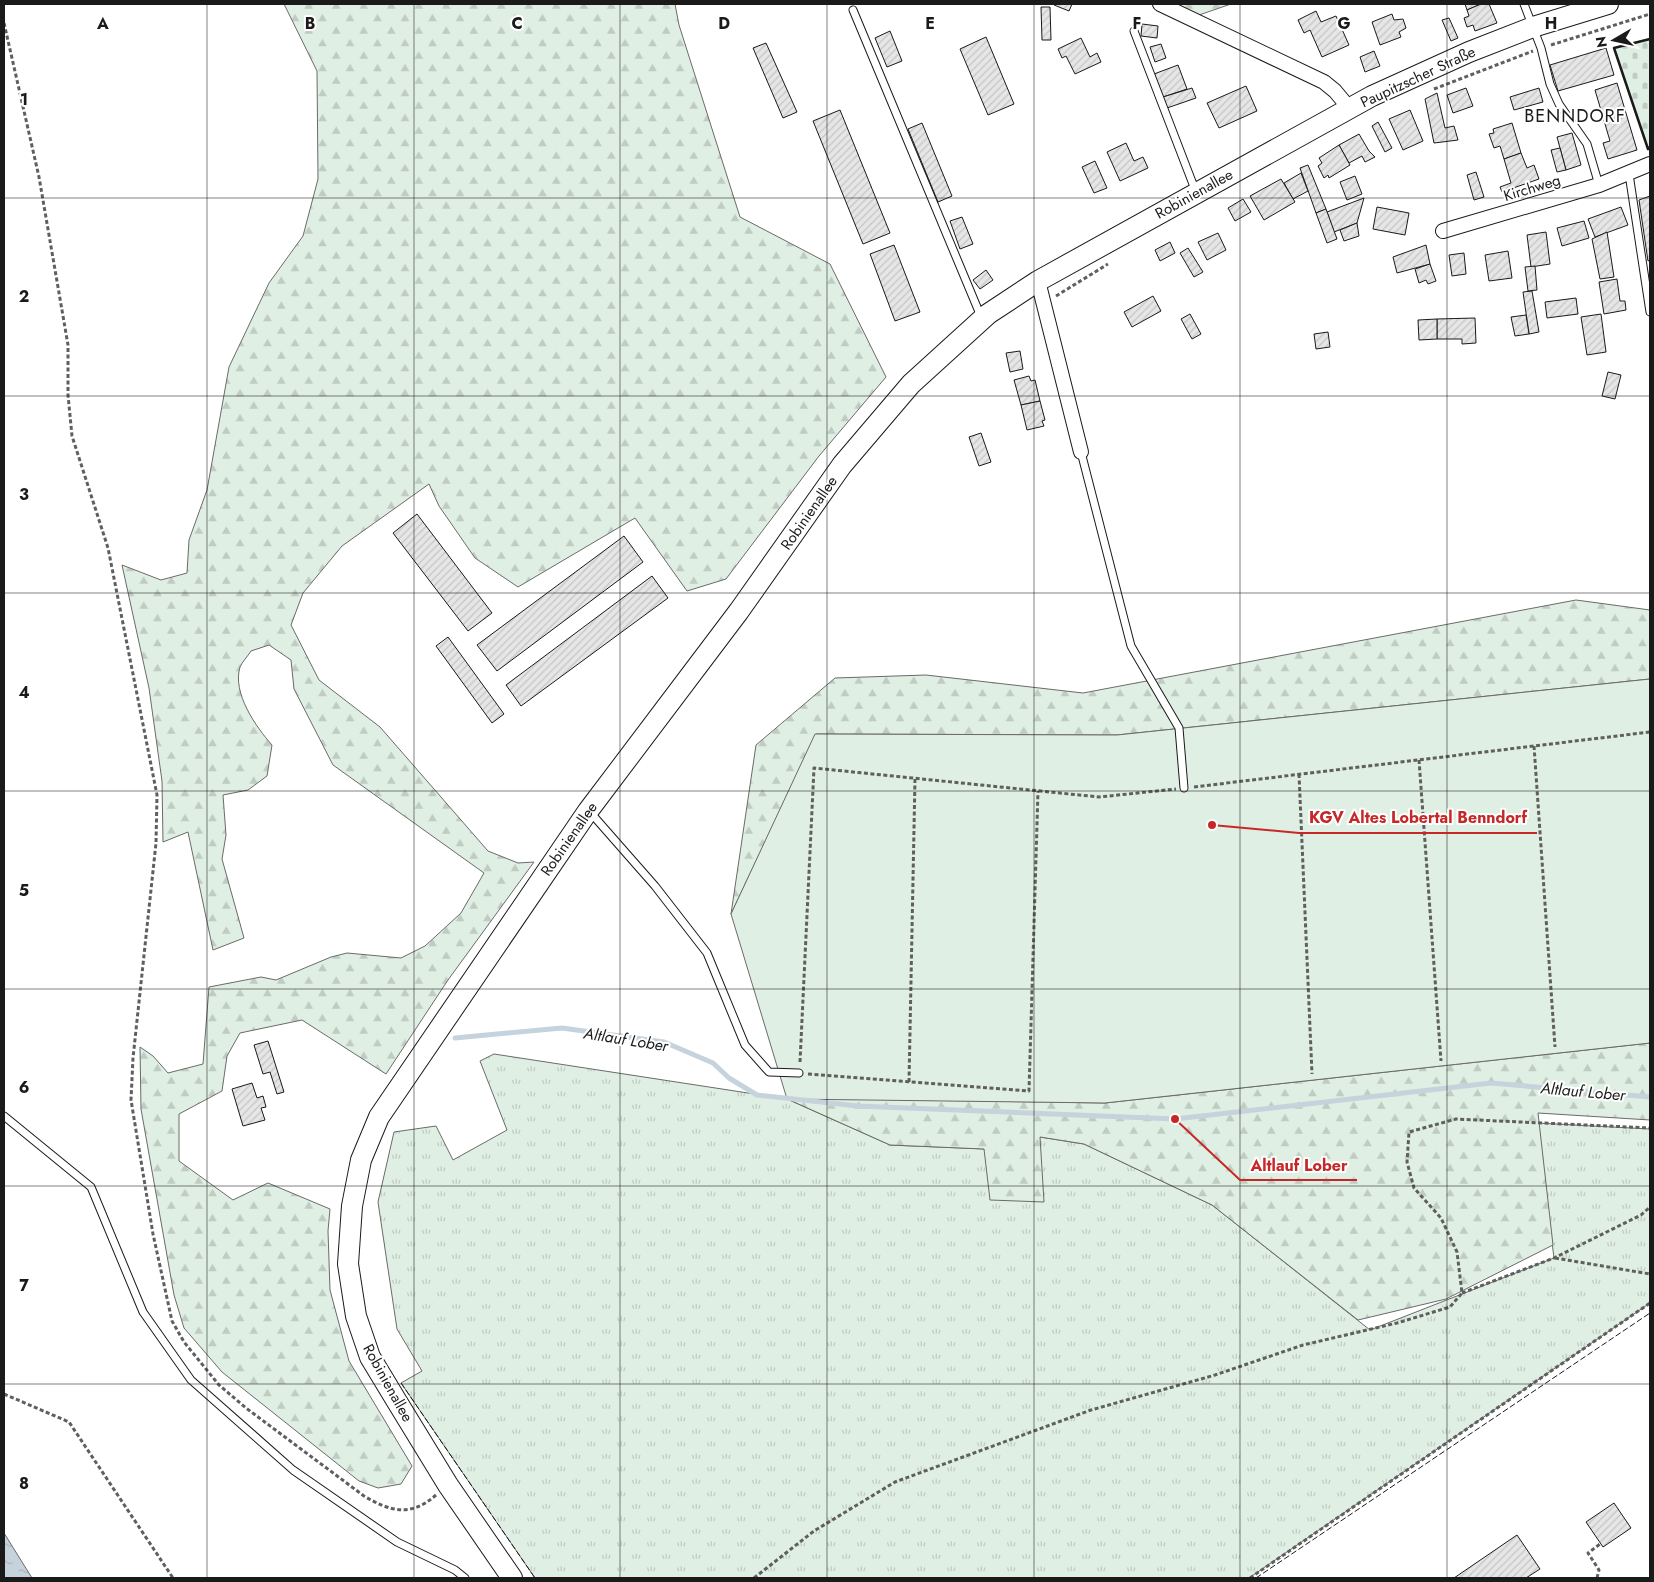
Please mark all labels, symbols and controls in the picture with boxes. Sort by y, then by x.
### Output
text: A [96,12,109,35]
text: B [305,12,315,35]
text: C [511,12,523,35]
text: D [718,12,730,35]
text: E [925,12,935,35]
text: F [1133,12,1141,35]
text: G [1337,12,1351,35]
text: H [1545,12,1557,35]
north arrow [1589,15,1639,65]
text: N [1590,35,1612,49]
street label: Paupitzscher Straße [1357,41,1479,113]
text: 1 [20,88,28,111]
district label: BENNDORF [1524,103,1626,129]
street label: Robinienallee [1151,163,1237,224]
street label: Kirchweg [1501,169,1563,207]
text: 2 [19,285,29,308]
street label: Robinienallee [775,471,843,555]
text: 3 [19,483,29,506]
text: 4 [18,681,30,704]
street label: Robinienallee [535,797,603,881]
callout: KGV Altes Lobertal Benndorf [1299,802,1537,833]
text: KGV Altes Lobertal Benndorf [1309,806,1528,829]
text: 5 [19,879,29,902]
water label: Altlauf Lober [581,1021,671,1058]
text: 6 [19,1076,29,1099]
water label: Altlauf Lober [1539,1076,1628,1107]
callout: Altlauf Lober [1240,1149,1357,1180]
text: Altlauf Lober [1249,1154,1348,1177]
text: 7 [19,1274,29,1297]
street label: Robinienallee [358,1340,419,1426]
text: 8 [19,1472,29,1495]

